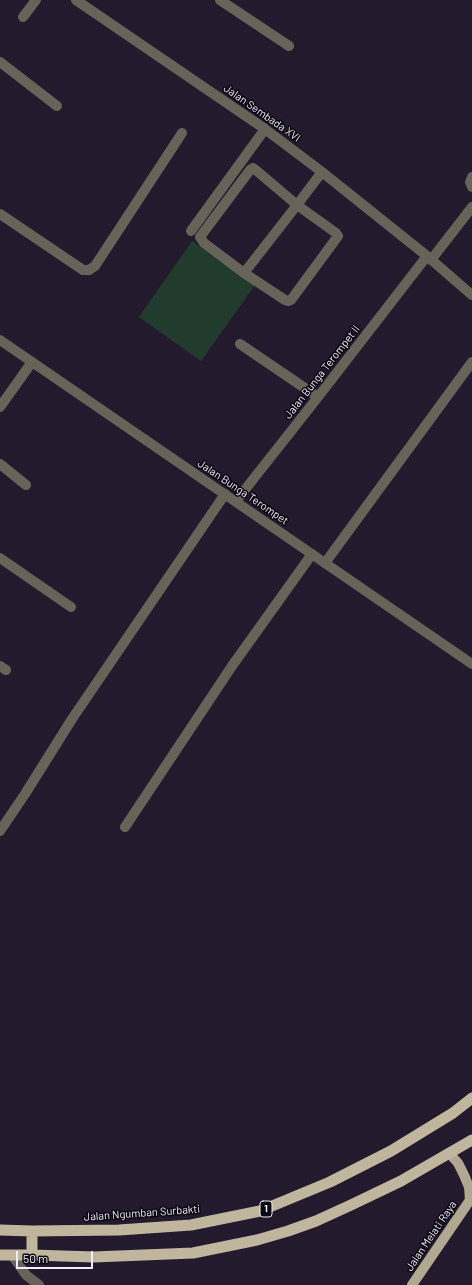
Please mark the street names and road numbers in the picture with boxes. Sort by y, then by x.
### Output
street label: Jalan Sembada XVI [221,82,303,144]
street label: Jalan Bunga Terompet II [282,323,362,421]
street label: Jalan Bunga Terompet [195,457,291,527]
street label: Jalan Melati Raya [403,1198,459,1274]
road number: 1 [260,1201,272,1217]
street label: Jalan Ngumban Surbakti [83,1202,201,1224]

